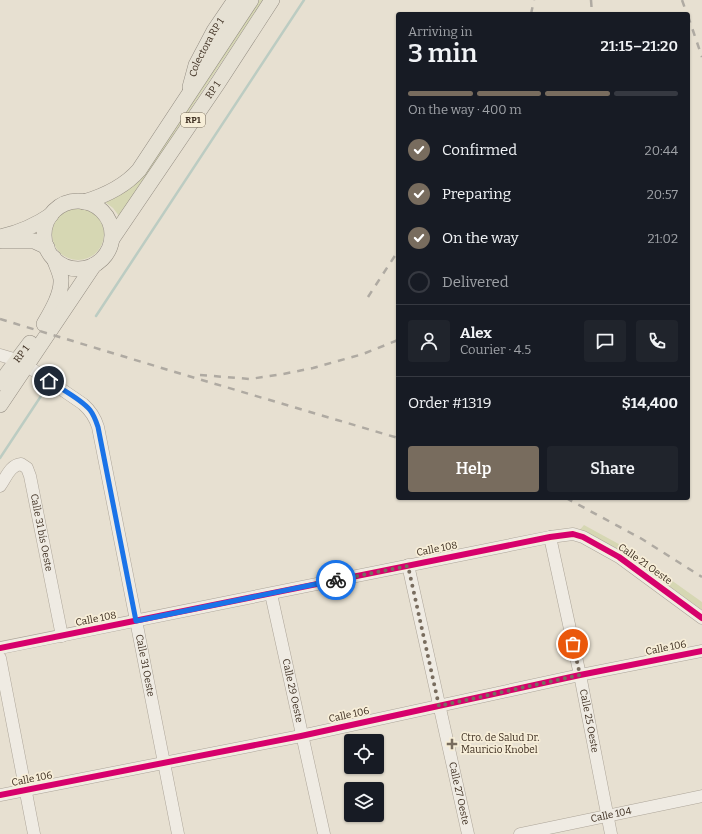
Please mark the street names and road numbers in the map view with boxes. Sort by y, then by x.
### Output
street label: Colectora RP 1 [187,16,227,78]
street label: RP 1 [203,79,223,101]
road number: RP1 [181,113,205,127]
street label: RP 1 [11,343,32,365]
street label: Calle 31 bis Oeste [28,493,55,572]
street label: Calle 108 [416,539,458,559]
street label: Calle 21 Oeste [616,541,674,587]
street label: Calle 108 [75,609,117,629]
street label: Calle 31 Oeste [133,633,157,698]
street label: Calle 106 [645,638,688,658]
street label: Calle 29 Oeste [279,658,305,724]
street label: Calle 25 Oeste [577,688,601,754]
street label: Calle 106 [328,705,371,725]
street label: Calle 27 Oeste [446,761,472,826]
street label: Calle 106 [11,769,54,789]
street label: Calle 104 [590,805,633,825]

